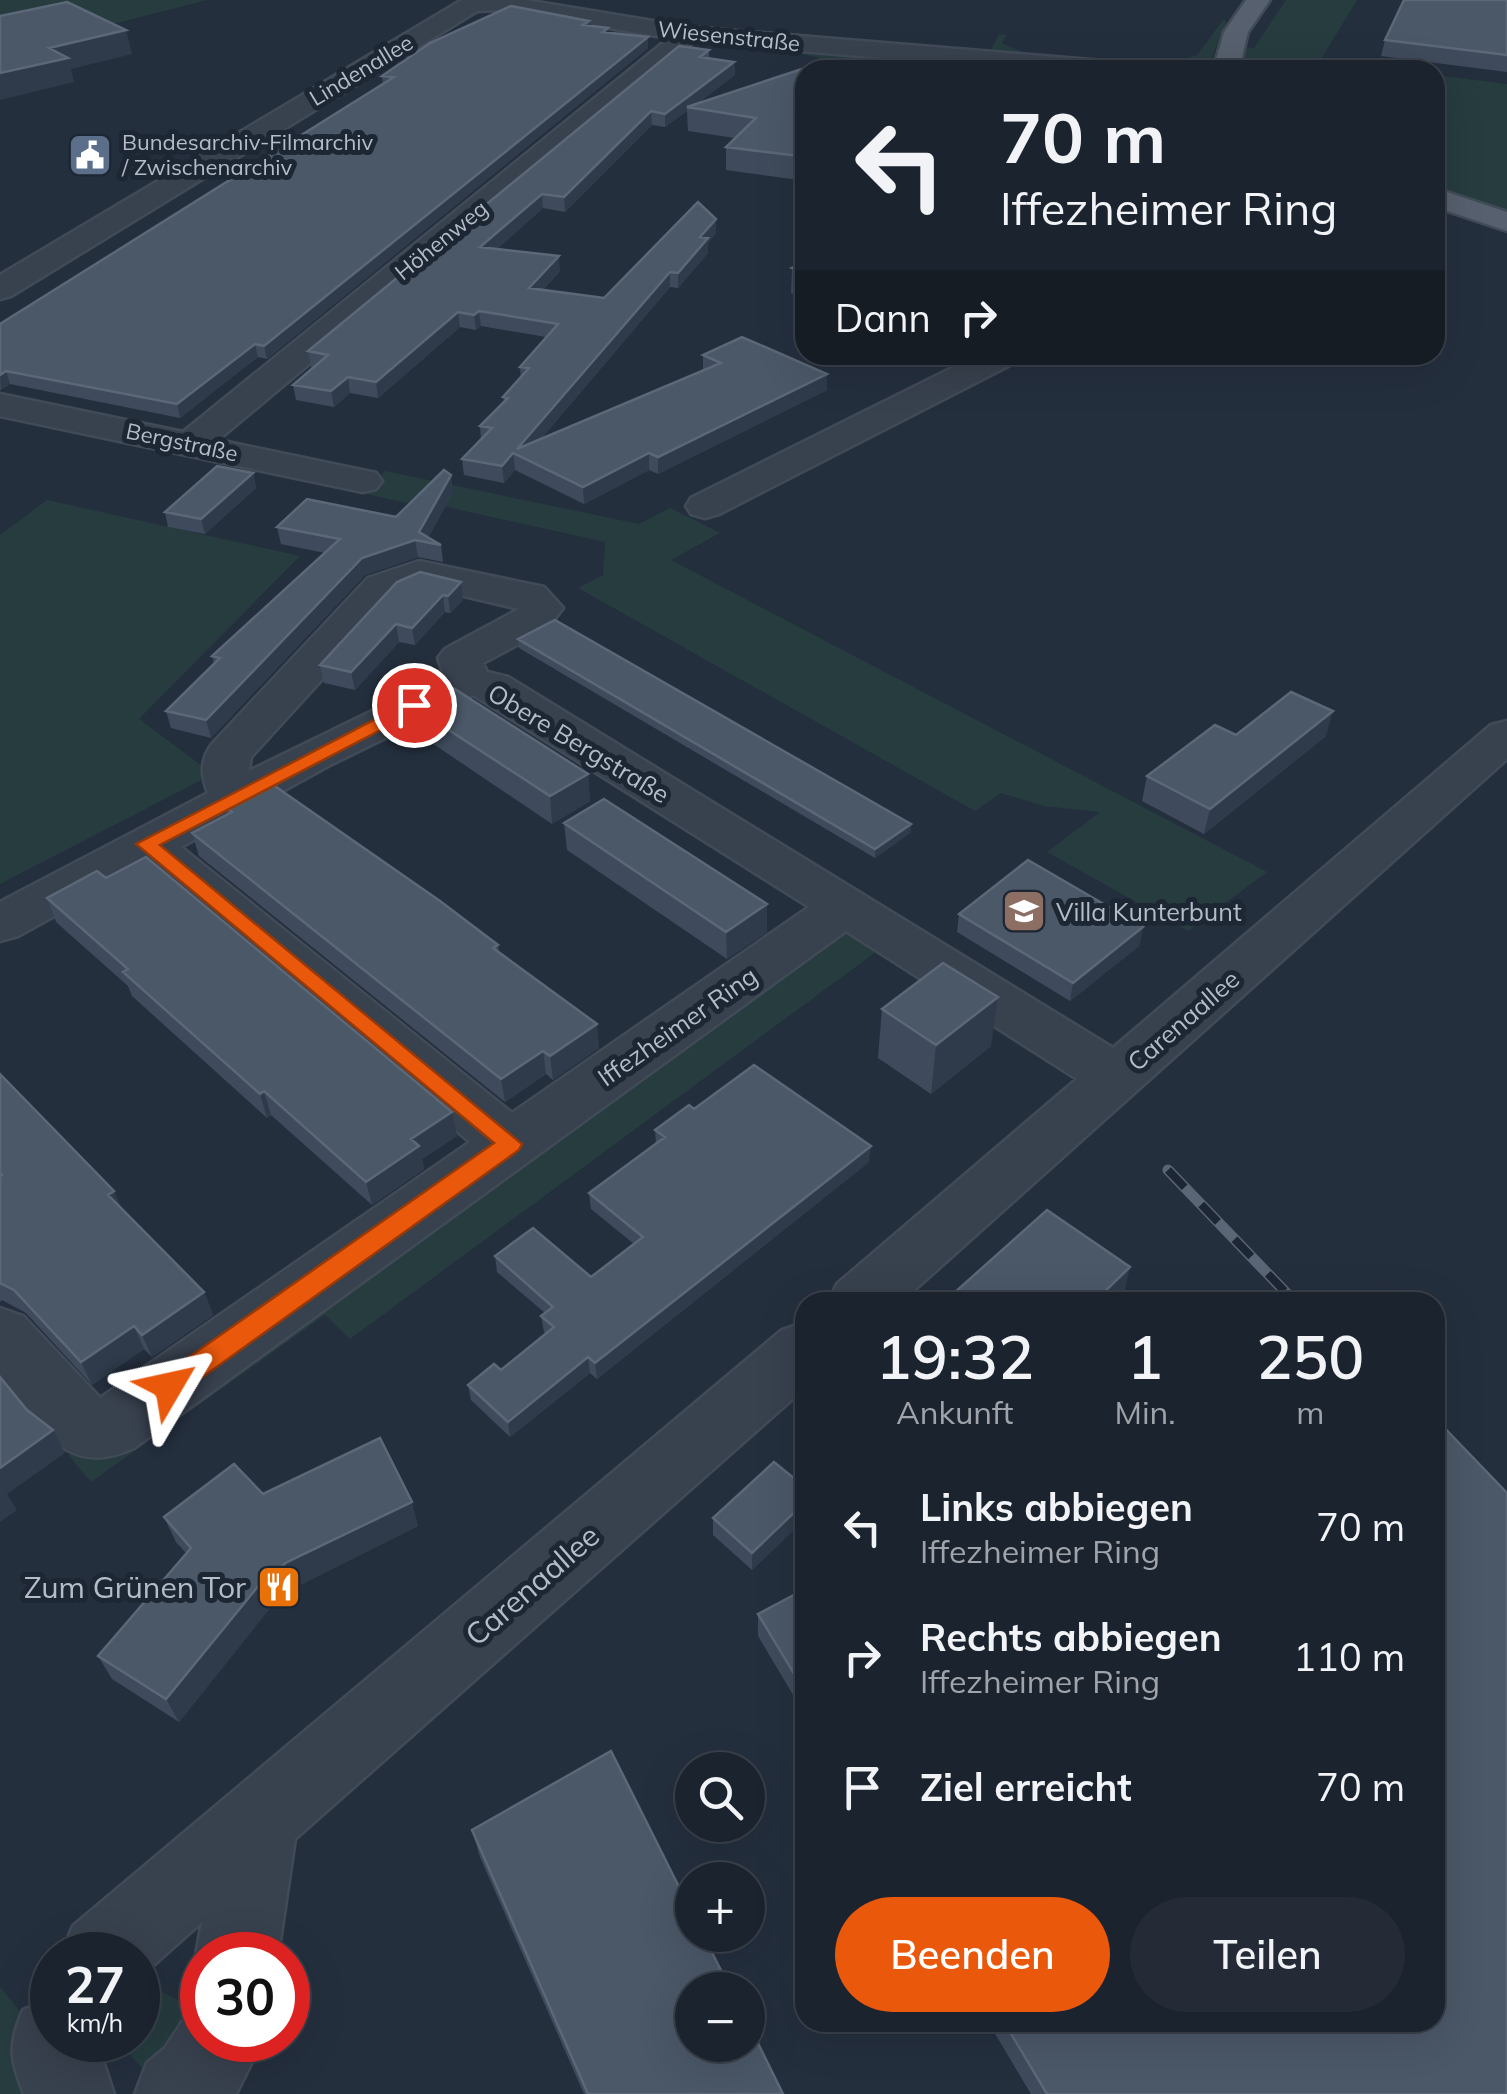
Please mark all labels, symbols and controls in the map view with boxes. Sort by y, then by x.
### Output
street label: Wiesenstraße [656,15,802,57]
street label: Lindenallee [304,28,418,112]
text: 70 m [1000,93,1166,181]
icon: left [835,100,965,230]
place label: Bundesarchiv-Filmarchiv / Zwischenarchiv [121,128,374,181]
public building icon: Bundesarchiv-Filmarchiv / Zwischenarchiv [67,132,113,178]
text: Iffezheimer Ring [1000,180,1337,236]
street label: Höhenweg [389,194,493,286]
icon: right [951,290,1006,345]
text: Dann [835,294,931,342]
street label: Bergstraße [124,417,240,467]
pin [372,663,457,748]
street label: Obere Bergstraße [483,677,675,809]
icon: arrive [387,678,442,733]
school or university icon: Villa Kunterbunt [1001,888,1047,934]
place label: Villa Kunterbunt [1056,896,1242,927]
street label: Iffezheimer Ring [591,960,763,1092]
street label: Carenaallee [1121,963,1245,1077]
text: 19:32 [876,1319,1034,1394]
text: 1 [1127,1319,1163,1394]
text: 250 [1256,1319,1364,1394]
position arrow [117,1334,221,1438]
text: Ankunft [896,1392,1013,1432]
text: Min. [1115,1392,1176,1432]
text: m [1296,1392,1324,1432]
text: Links abbiegen [920,1483,1193,1531]
icon: left [835,1500,890,1555]
text: 70 m [1316,1503,1405,1551]
street label: Carenaallee [457,1516,607,1654]
text: Iffezheimer Ring [920,1531,1160,1571]
restaurant icon: Zum Grünen Tor [256,1564,302,1610]
place label: Zum Grünen Tor [24,1568,246,1606]
text: Rechts abbiegen [920,1613,1222,1661]
icon: right [835,1630,890,1685]
text: 110 m [1293,1633,1405,1681]
text: Iffezheimer Ring [920,1661,1160,1701]
map controls [675,1752,765,2062]
button: search [675,1752,765,1842]
icon: arrive [835,1760,890,1815]
text: Ziel erreicht [920,1763,1132,1811]
text: 70 m [1316,1763,1405,1811]
button: + [675,1862,765,1952]
button: Beenden [835,1897,1110,2012]
button: Teilen [1130,1897,1405,2012]
speed limit sign: 30 [180,1932,310,2062]
text: 27 [65,1953,125,2016]
button: − [675,1972,765,2062]
text: km/h [67,2007,123,2038]

